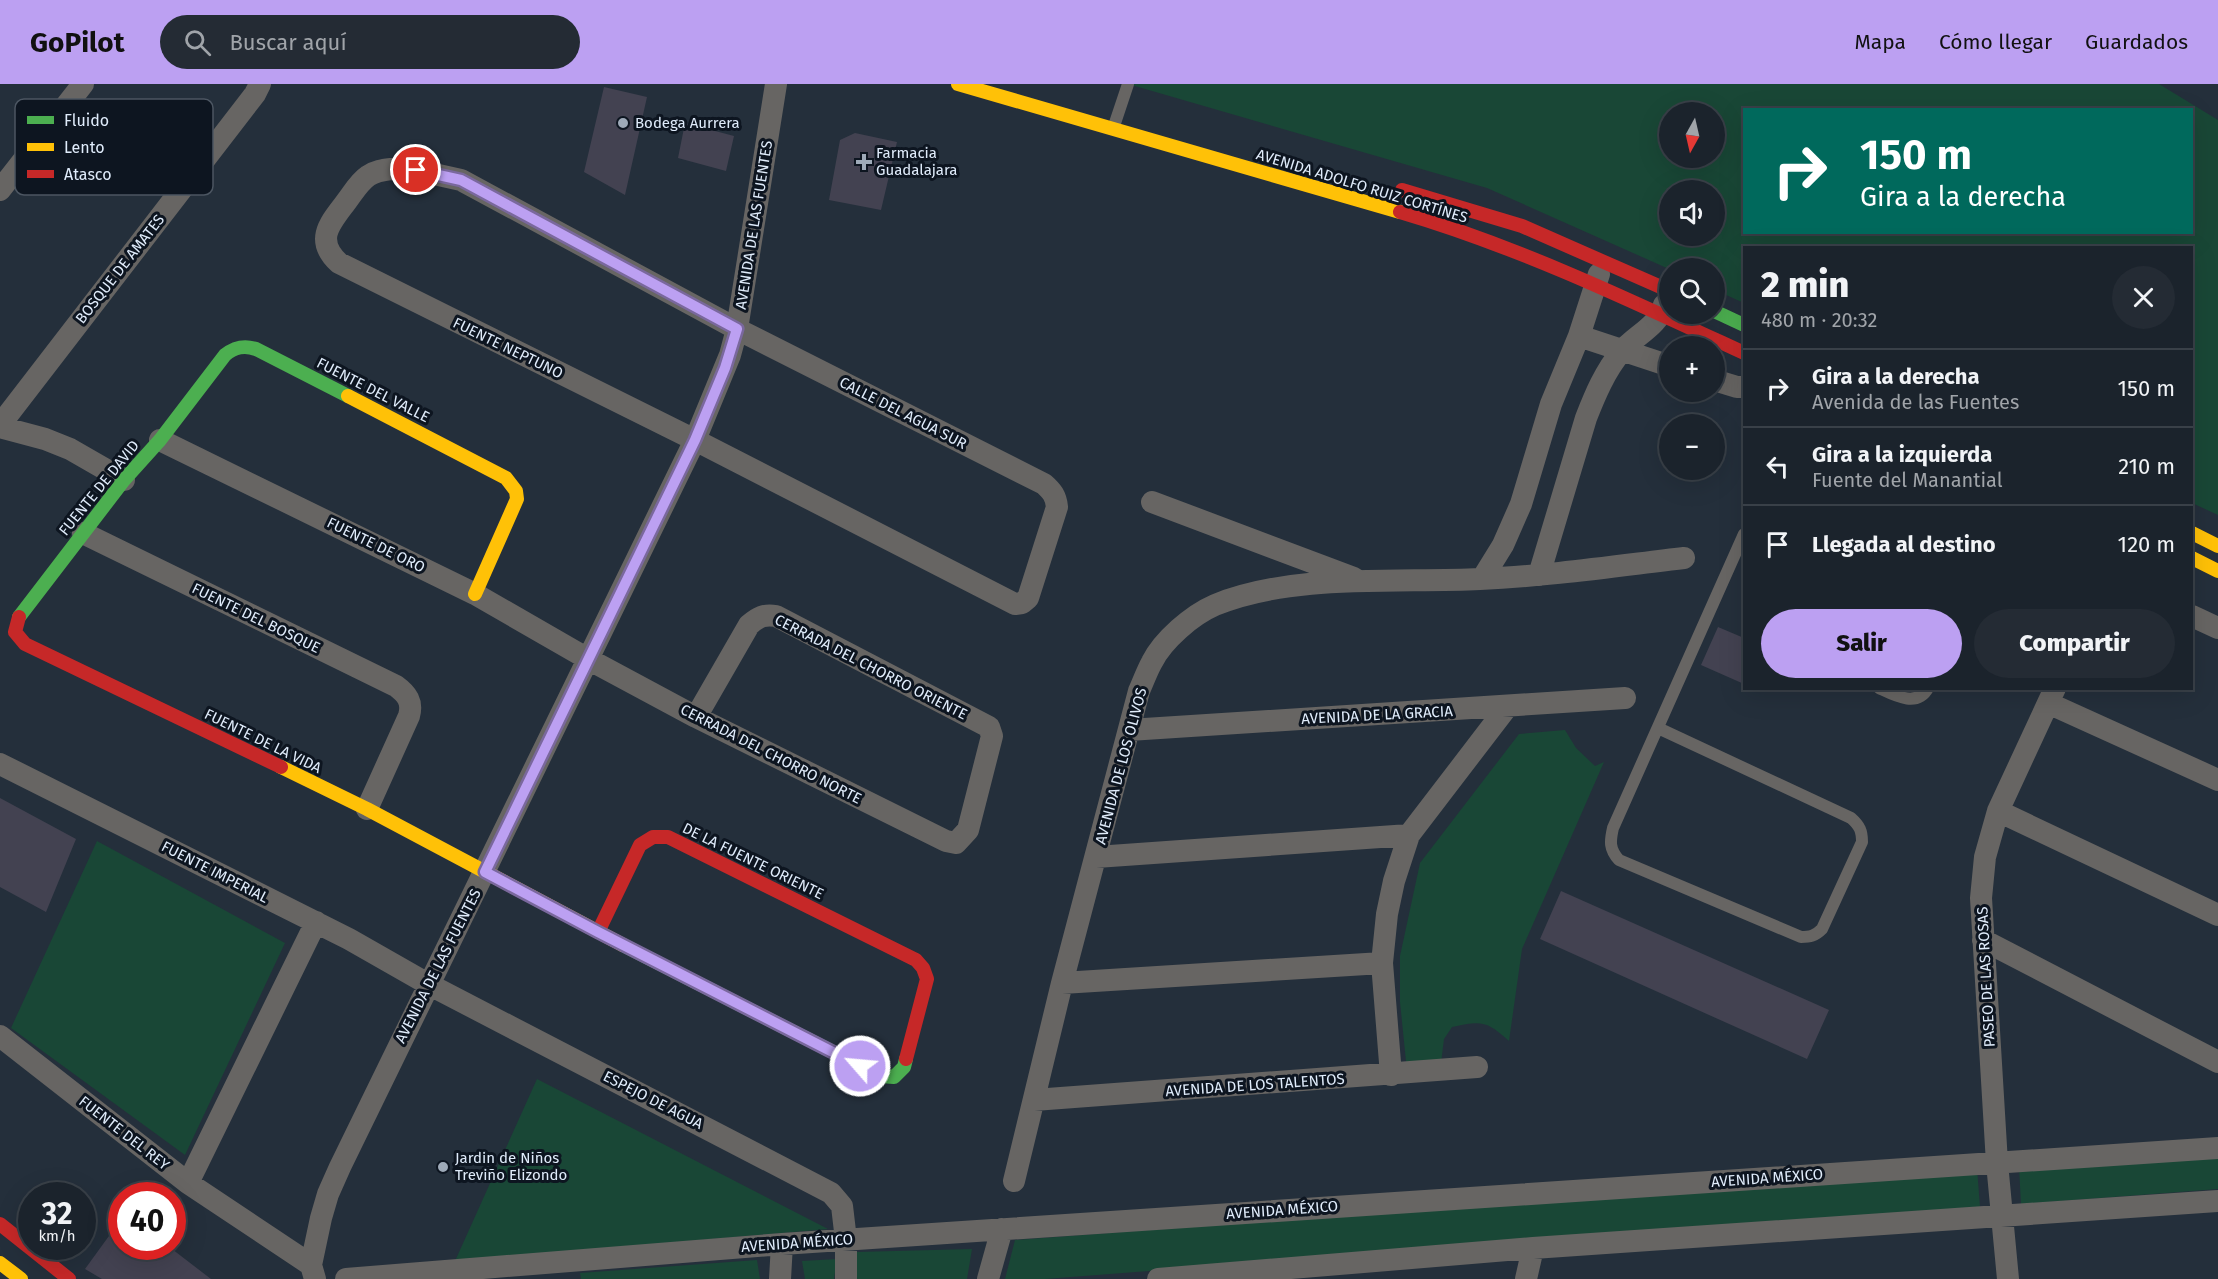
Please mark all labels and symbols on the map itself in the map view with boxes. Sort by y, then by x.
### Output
legend [15,99,213,195]
north arrow [1659,102,1725,168]
text: Fluido [64,111,109,130]
place label: Bodega Aurrera [635,114,740,132]
marker: Bodega Aurrera [616,116,630,130]
text: Lento [64,138,105,157]
street label: AVENIDA DE LAS FUENTES [732,139,776,311]
pin [390,144,441,195]
place label: Farmacia Guadalajara [876,144,957,179]
street label: AVENIDA ADOLFO RUIZ CORTÍNES [1254,145,1470,227]
marker: Farmacia Guadalajara [857,155,871,169]
text: Atasco [64,165,112,184]
street label: BOSQUE DE AMATES [72,211,168,327]
street label: FUENTE NEPTUNO [450,314,566,382]
street label: FUENTE DEL VALLE [314,354,432,426]
street label: CALLE DEL AGUA SUR [836,373,970,453]
street label: FUENTE DE DAVID [55,437,143,539]
street label: FUENTE DE ORO [324,514,428,576]
street label: FUENTE DEL BOSQUE [189,579,323,657]
street label: CERRADA DEL CHORRO ORIENTE [772,610,970,724]
street label: AVENIDA DE LOS OLIVOS [1091,686,1151,846]
street label: CERRADA DEL CHORRO NORTE [677,700,865,808]
street label: AVENIDA DE LA GRACIA [1301,702,1454,728]
street label: FUENTE DE LA VIDA [202,705,325,777]
street label: DE LA FUENTE ORIENTE [679,819,827,903]
street label: FUENTE IMPERIAL [158,837,272,907]
street label: AVENIDA DE LAS FUENTES [391,886,485,1046]
street label: PASEO DE LAS ROSAS [1973,906,1999,1048]
position arrow [828,1034,892,1098]
street label: ESPEJO DE AGUA [600,1067,706,1133]
street label: AVENIDA DE LOS TALENTOS [1165,1070,1345,1100]
street label: FUENTE DEL REY [75,1092,173,1174]
place label: Jardin de Niños Treviño Elizondo [455,1149,567,1184]
marker: Jardin de Niños Treviño Elizondo [436,1160,450,1174]
street label: AVENIDA MÉXICO [1710,1165,1824,1191]
speed limit sign: 40 [108,1182,186,1260]
street label: AVENIDA MÉXICO [1225,1197,1339,1223]
street label: AVENIDA MÉXICO [740,1230,854,1256]

